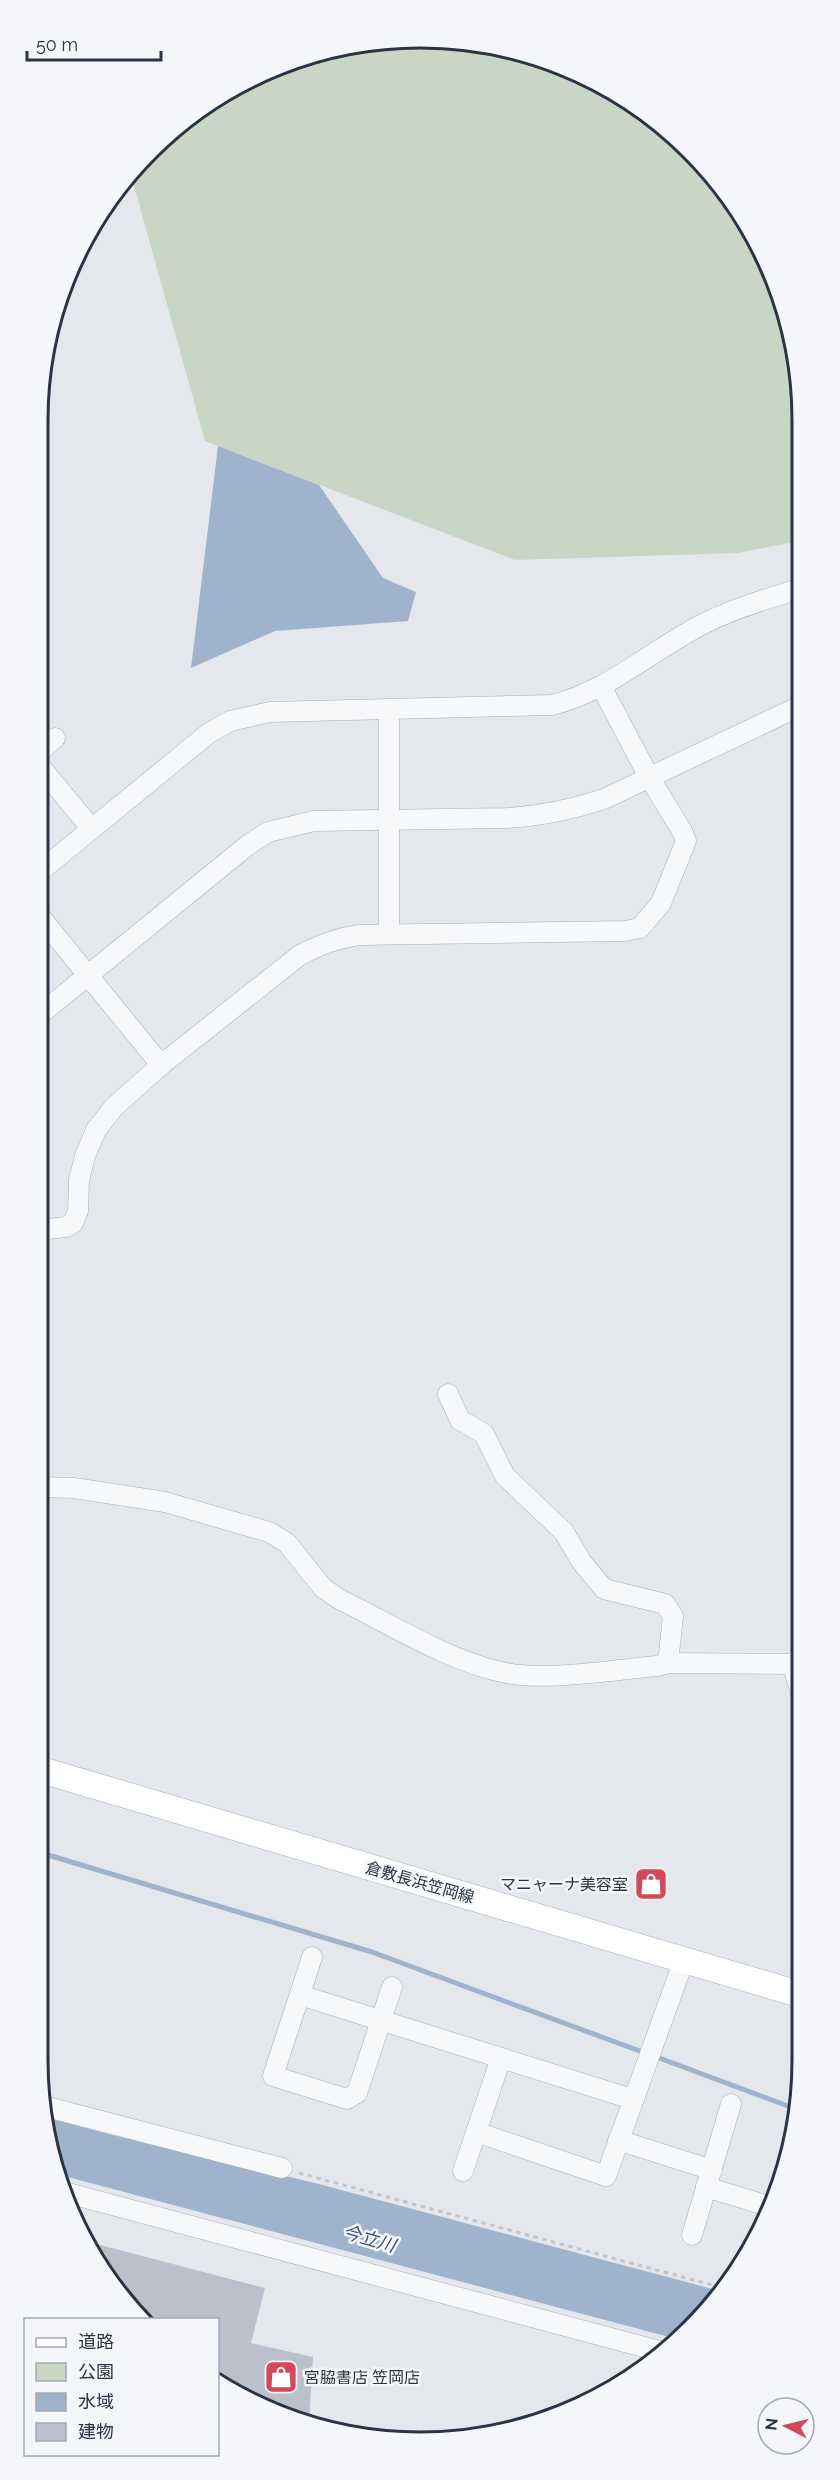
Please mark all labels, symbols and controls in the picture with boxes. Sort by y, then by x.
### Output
scale bar [27,24,160,62]
text: 50 m [36,34,78,55]
street label: 倉敷長浜笠岡線 [363,1858,476,1907]
shop icon: マニャーナ美容室 [633,1866,669,1902]
place label: マニャーナ美容室 [500,1875,628,1894]
water label: 今立川 [340,2221,400,2257]
legend [24,2318,219,2456]
text: 道路 [78,2331,114,2352]
shop icon: 宮脇書店 笠岡店 [263,2359,299,2395]
text: 公園 [78,2361,114,2382]
place label: 宮脇書店 笠岡店 [304,2368,420,2387]
text: 水域 [78,2391,114,2412]
north arrow [756,2396,816,2456]
text: N [761,2417,782,2431]
text: 建物 [78,2421,114,2442]

